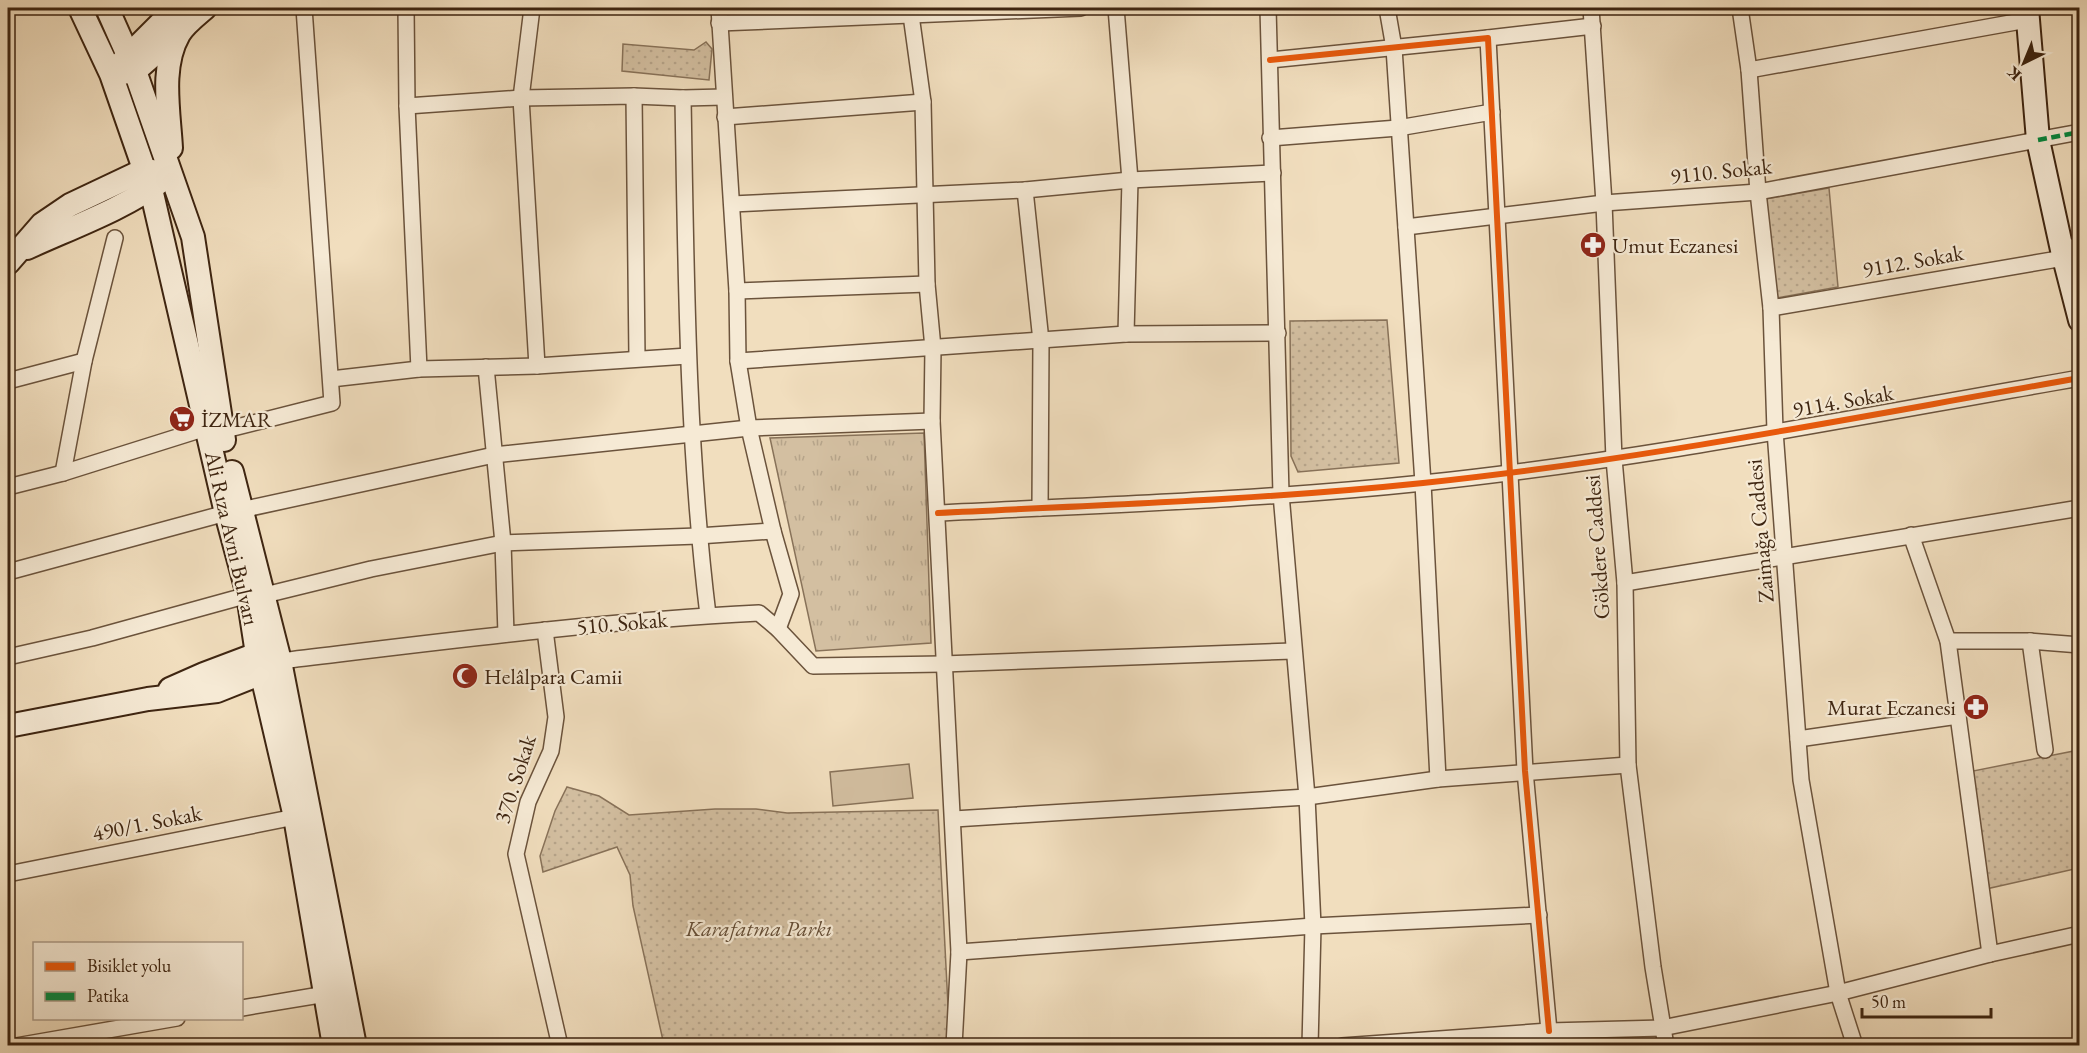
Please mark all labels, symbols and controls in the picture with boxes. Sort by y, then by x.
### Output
north arrow [1994,33,2054,93]
text: K [2002,61,2026,85]
street label: 9110. Sokak [1669,151,1774,191]
pharmacy icon: Umut Eczanesi [1578,230,1608,260]
place label: Umut Eczanesi [1612,231,1738,260]
street label: 9112. Sokak [1860,238,1966,284]
street label: 9114. Sokak [1790,378,1896,424]
supermarket icon: İZMAR [167,404,197,434]
place label: İZMAR [201,405,273,434]
street label: Ali Rıza Avni Bulvarı [198,447,266,628]
street label: Zaimağa Caddesi [1739,458,1781,604]
street label: Gökdere Caddesi [1577,474,1617,620]
street label: 510. Sokak [575,605,669,641]
mosque icon: Helâlpara Camii [450,661,480,691]
place label: Helâlpara Camii [484,662,622,691]
pharmacy icon: Murat Eczanesi [1961,692,1991,722]
place label: Murat Eczanesi [1827,693,1956,722]
street label: 370. Sokak [487,730,543,827]
street label: 490/1. Sokak [90,798,205,848]
park label: Karafatma Parkı [685,914,832,943]
legend [33,942,243,1020]
text: Bisiklet yolu [87,954,172,977]
scale bar [1862,981,1991,1019]
text: Patika [87,984,130,1007]
text: 50 m [1871,990,1906,1013]

